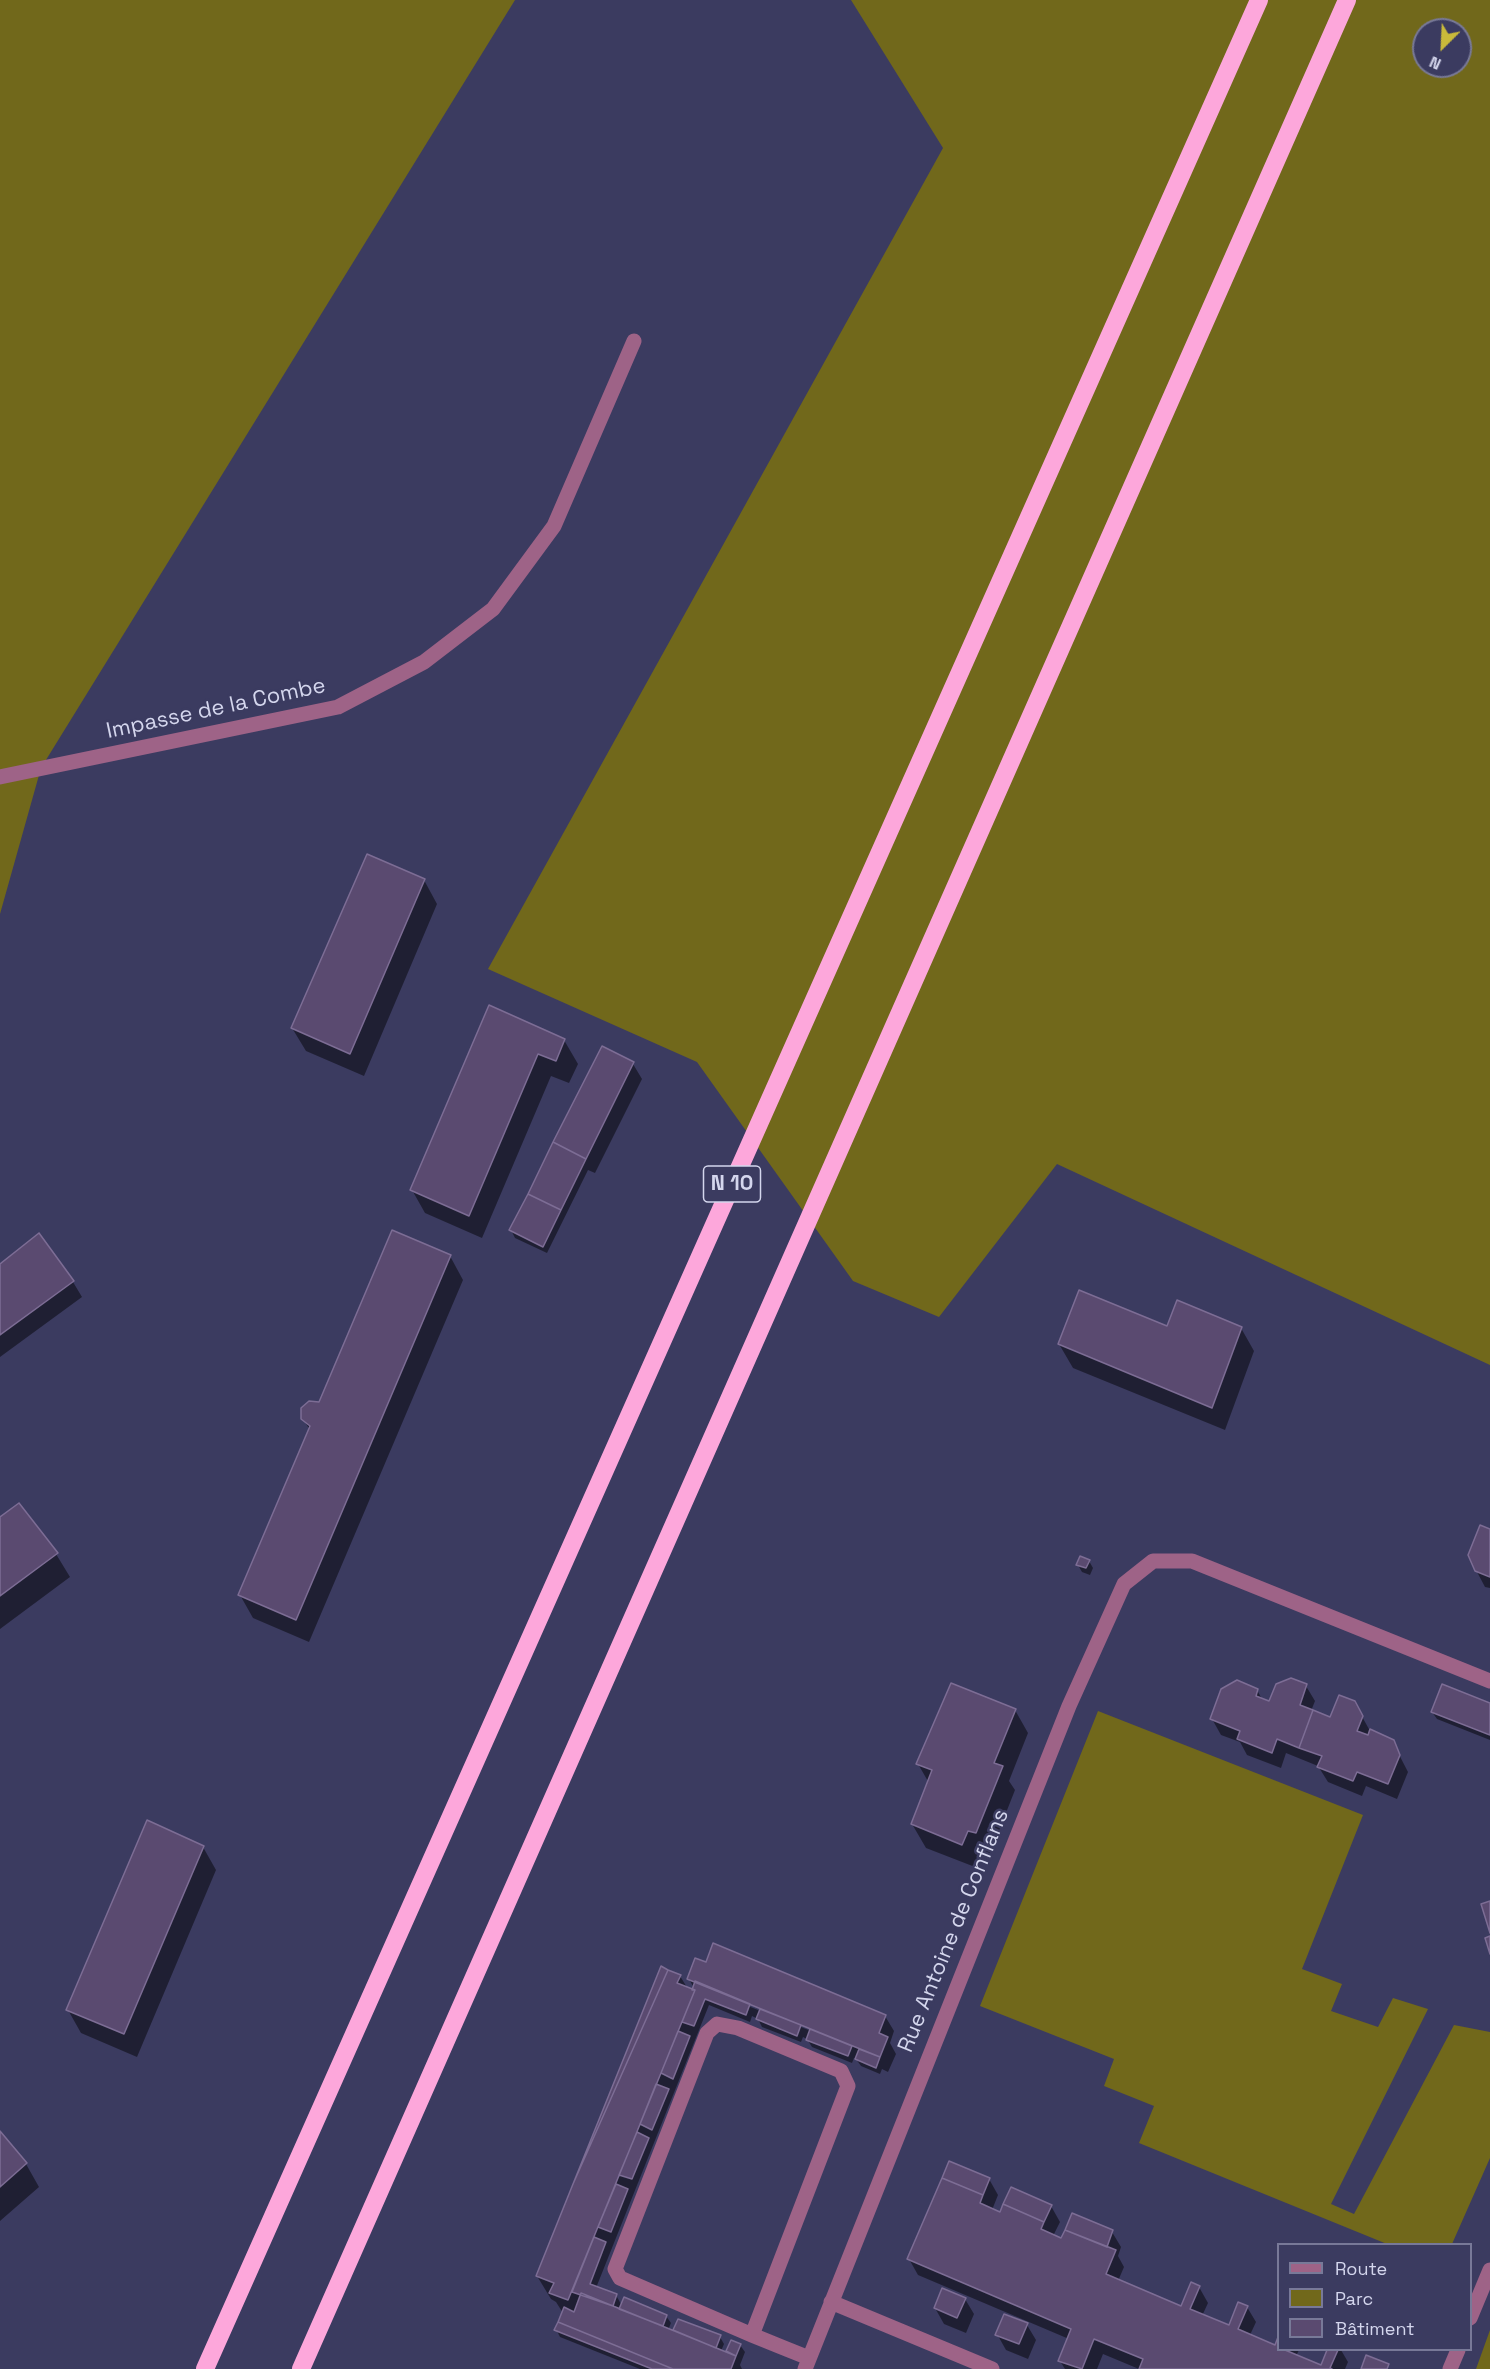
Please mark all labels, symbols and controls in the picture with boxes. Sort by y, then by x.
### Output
north arrow [1412,18,1472,78]
text: N [1426,51,1444,75]
street label: Impasse de la Combe [104,673,328,745]
road number: N 10 [704,1166,760,1202]
street label: Rue Antoine de Conflans [893,1806,1015,2056]
legend [1277,2243,1472,2351]
text: Route [1335,2257,1387,2280]
text: Parc [1335,2287,1373,2310]
text: Bâtiment [1335,2317,1415,2340]

